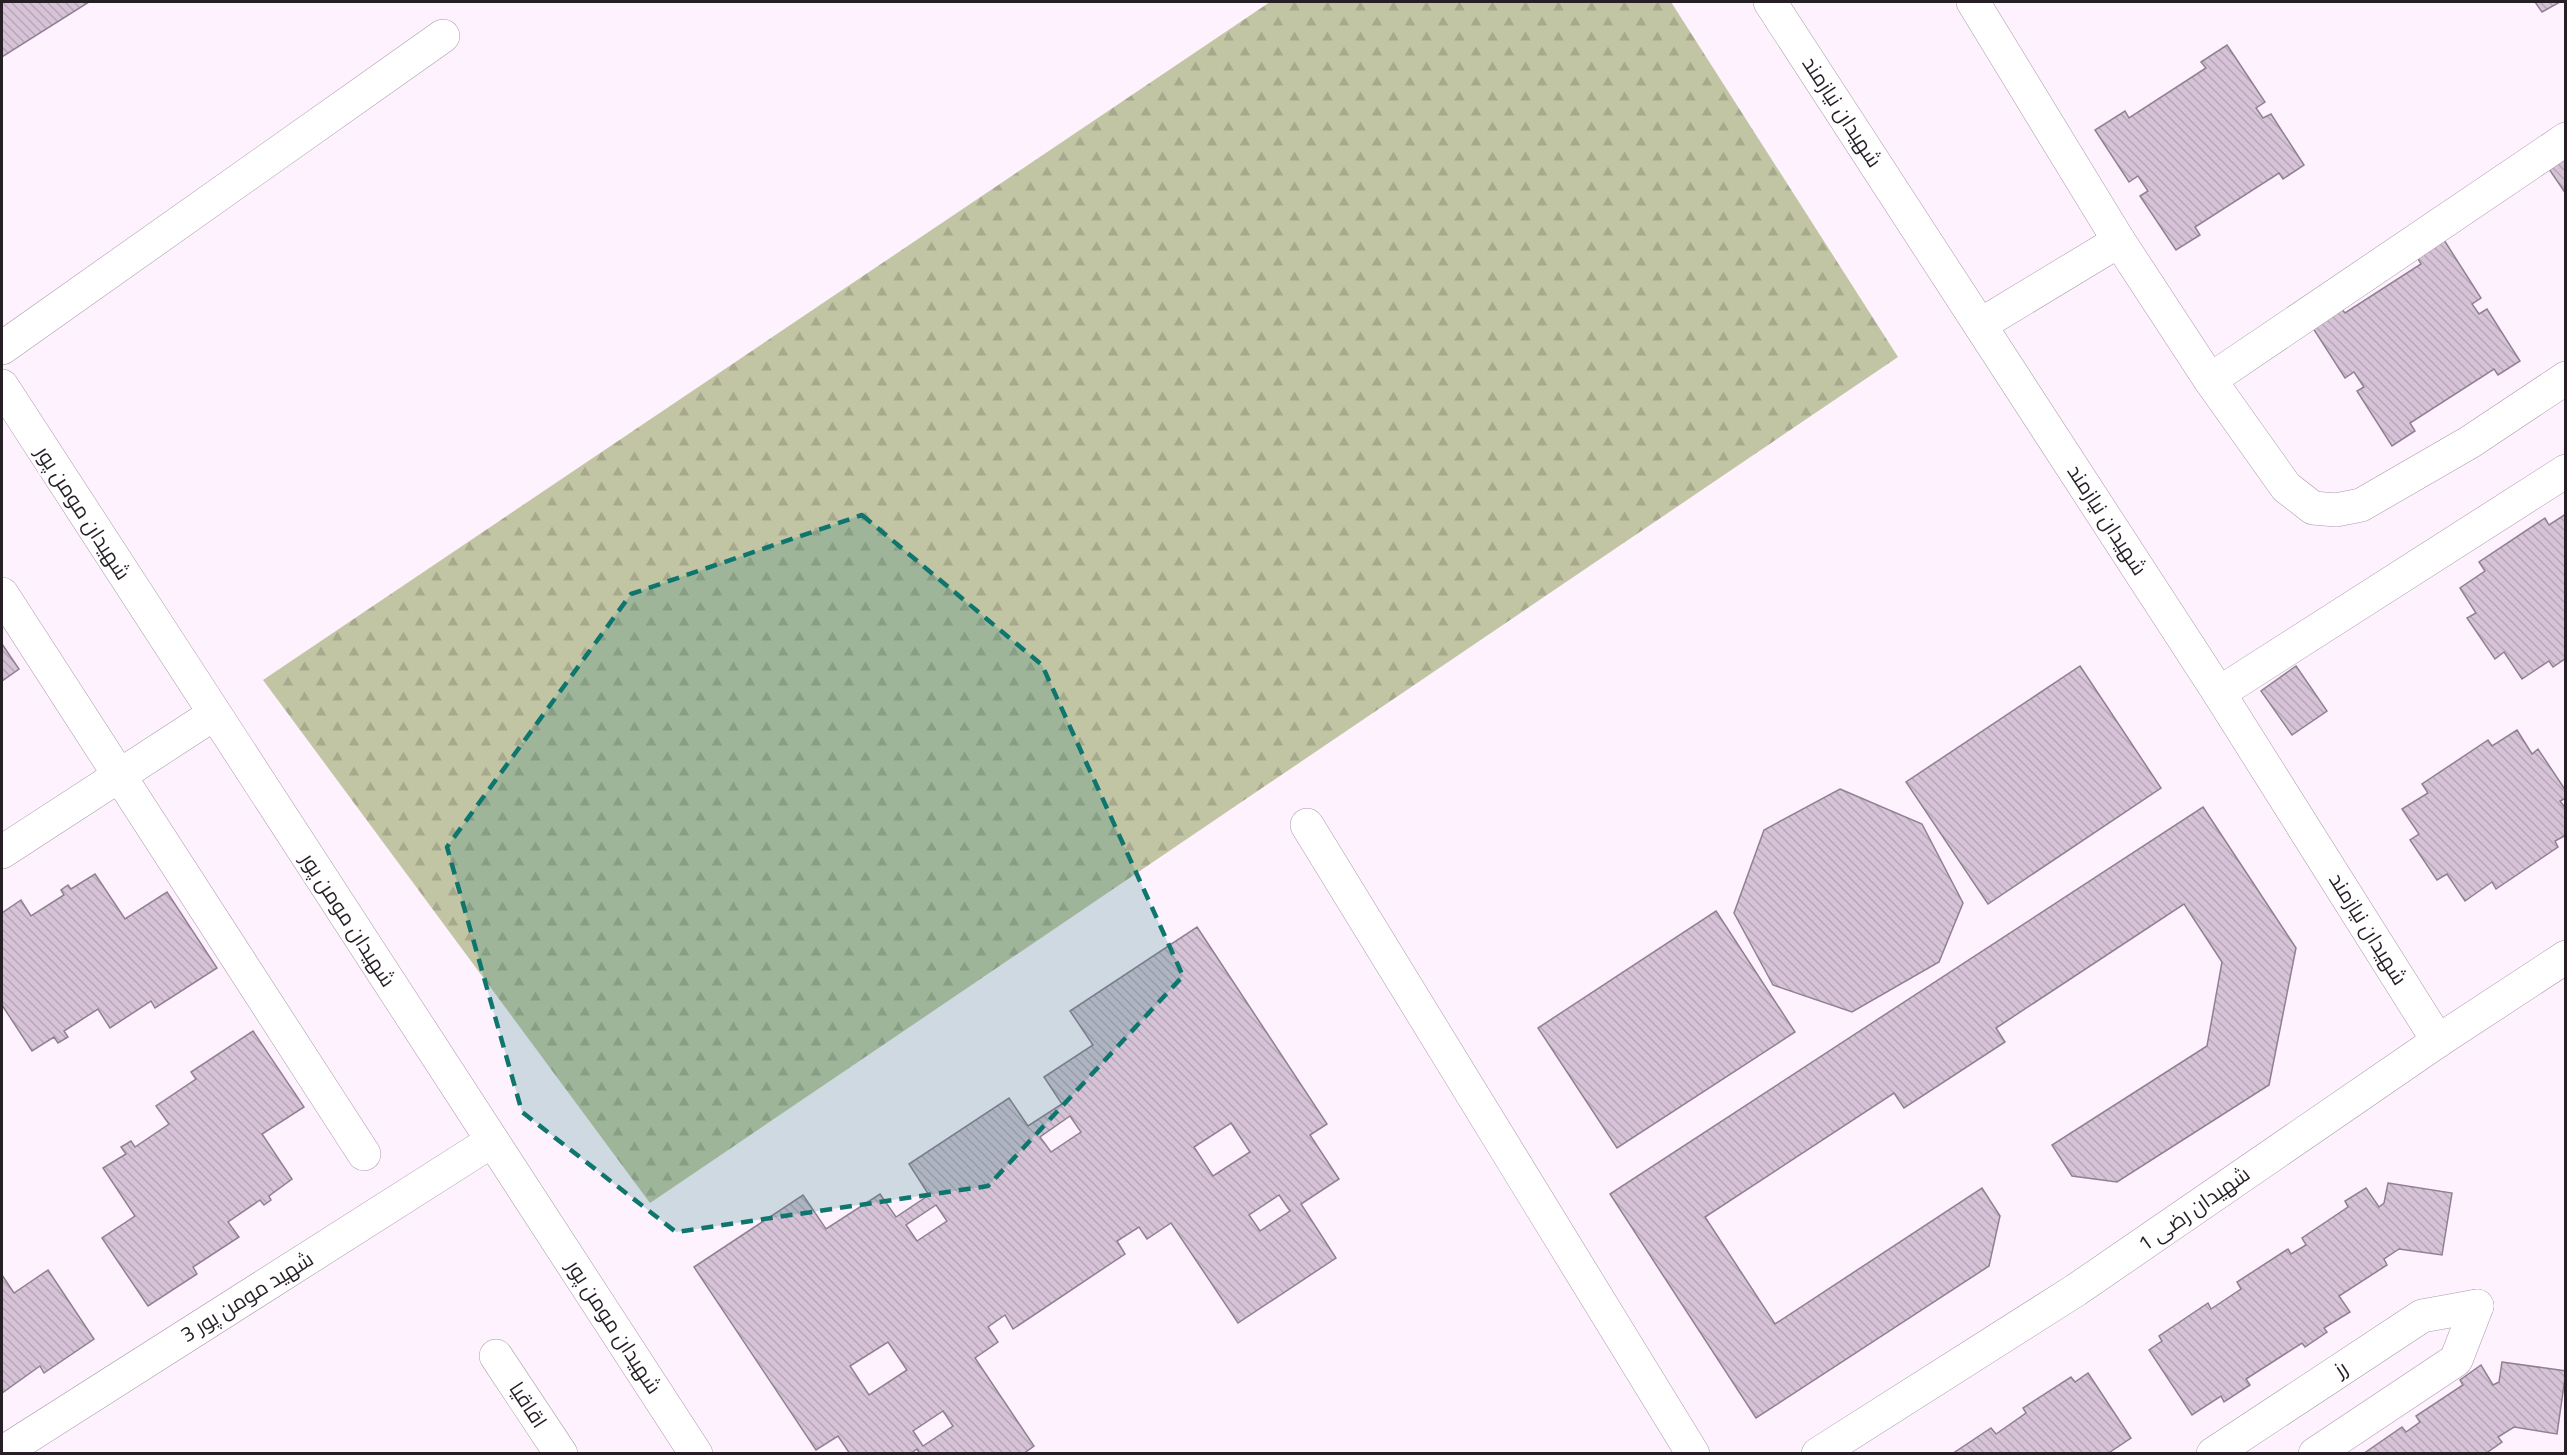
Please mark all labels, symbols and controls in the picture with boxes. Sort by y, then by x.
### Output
street label: شهیدان نیازمند [1795,49,1891,174]
street label: شهیدان مومن پور [28,438,139,586]
street label: شهیدان نیازمند [2060,457,2156,582]
street label: شهیدان مومن پور [293,845,404,993]
street label: شهیدان نیازمند [2322,866,2416,991]
street label: شهیدان رضی 1 [2131,1158,2256,1259]
street label: شهید مومن پور 3 [174,1242,319,1350]
street label: شهیدان مومن پور [559,1252,670,1400]
street label: رز [2326,1352,2354,1385]
street label: اقاقیا [502,1375,556,1434]

